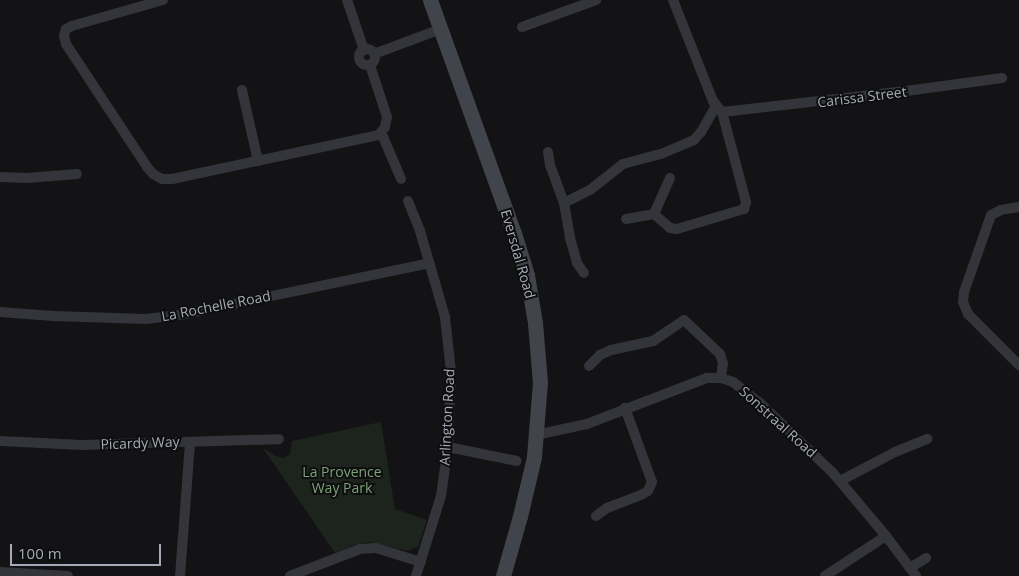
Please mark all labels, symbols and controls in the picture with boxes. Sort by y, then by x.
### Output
street label: Carissa Street [816,83,908,111]
street label: Eversdal Road [497,207,539,301]
street label: La Rochelle Road [160,287,272,325]
street label: Arlington Road [436,368,458,466]
street label: Sonstraal Road [736,383,820,461]
street label: Picardy Way [100,433,180,453]
park label: La Provence Way Park [302,464,382,497]
scale bar [12,534,164,566]
text: 100 m [18,543,62,563]

